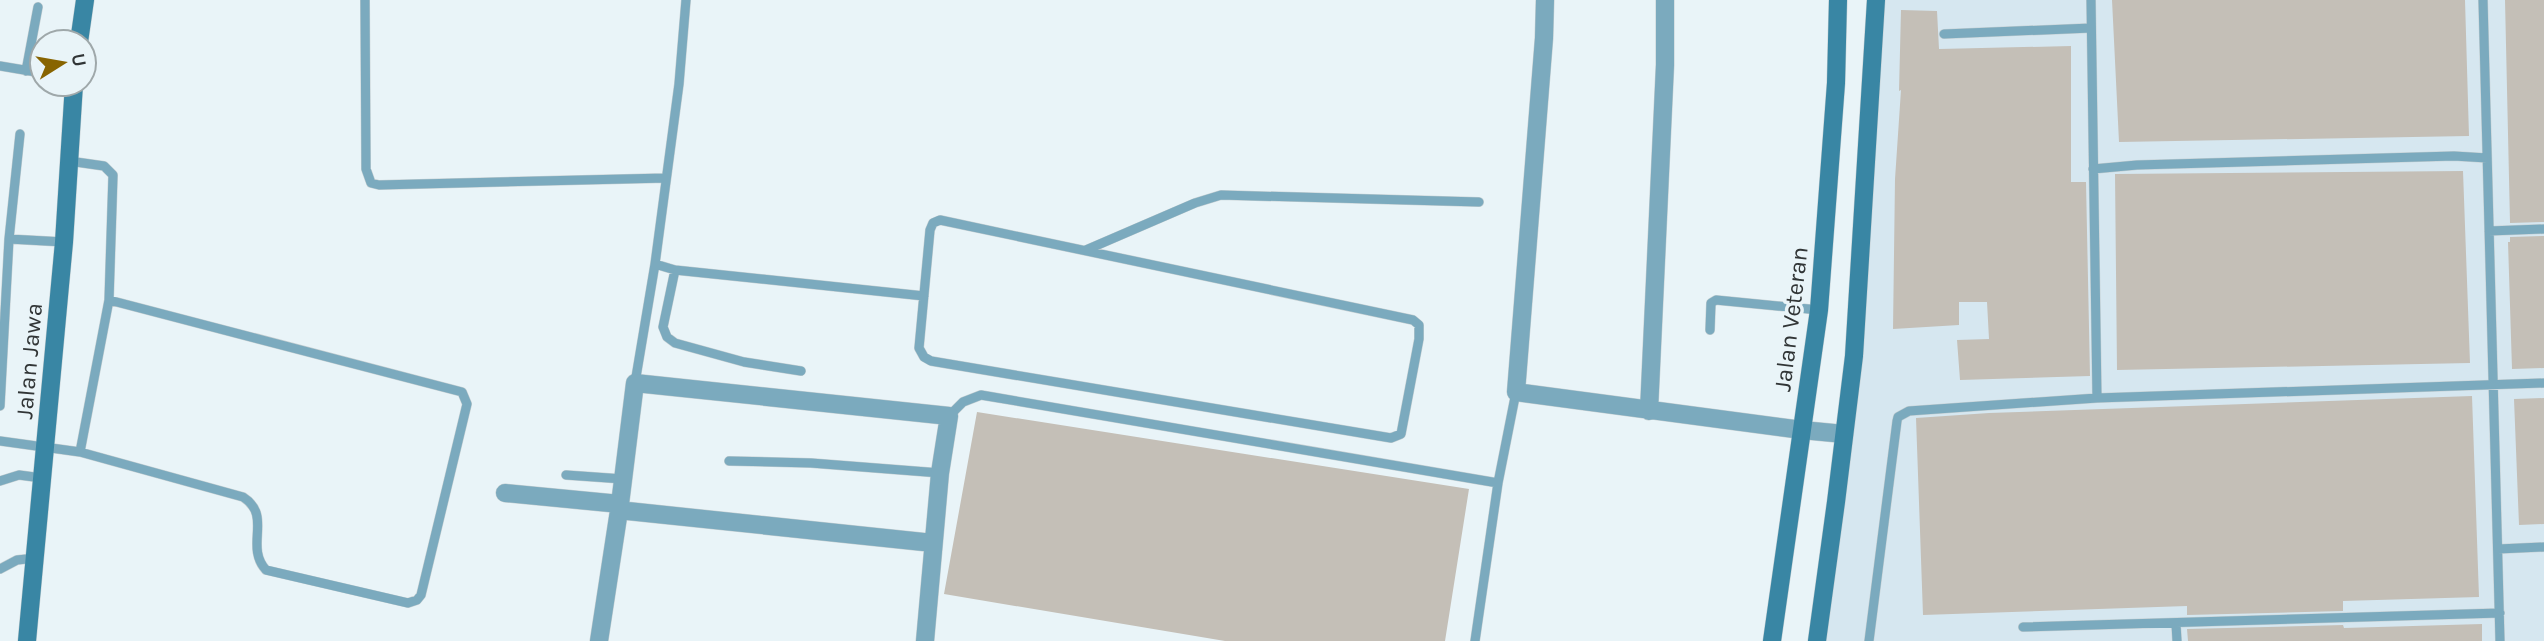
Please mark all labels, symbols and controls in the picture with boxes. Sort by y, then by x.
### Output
north arrow [28,28,98,98]
text: U [67,51,91,68]
street label: Jalan Veteran [1768,245,1814,393]
street label: Jalan Jawa [10,302,48,420]

